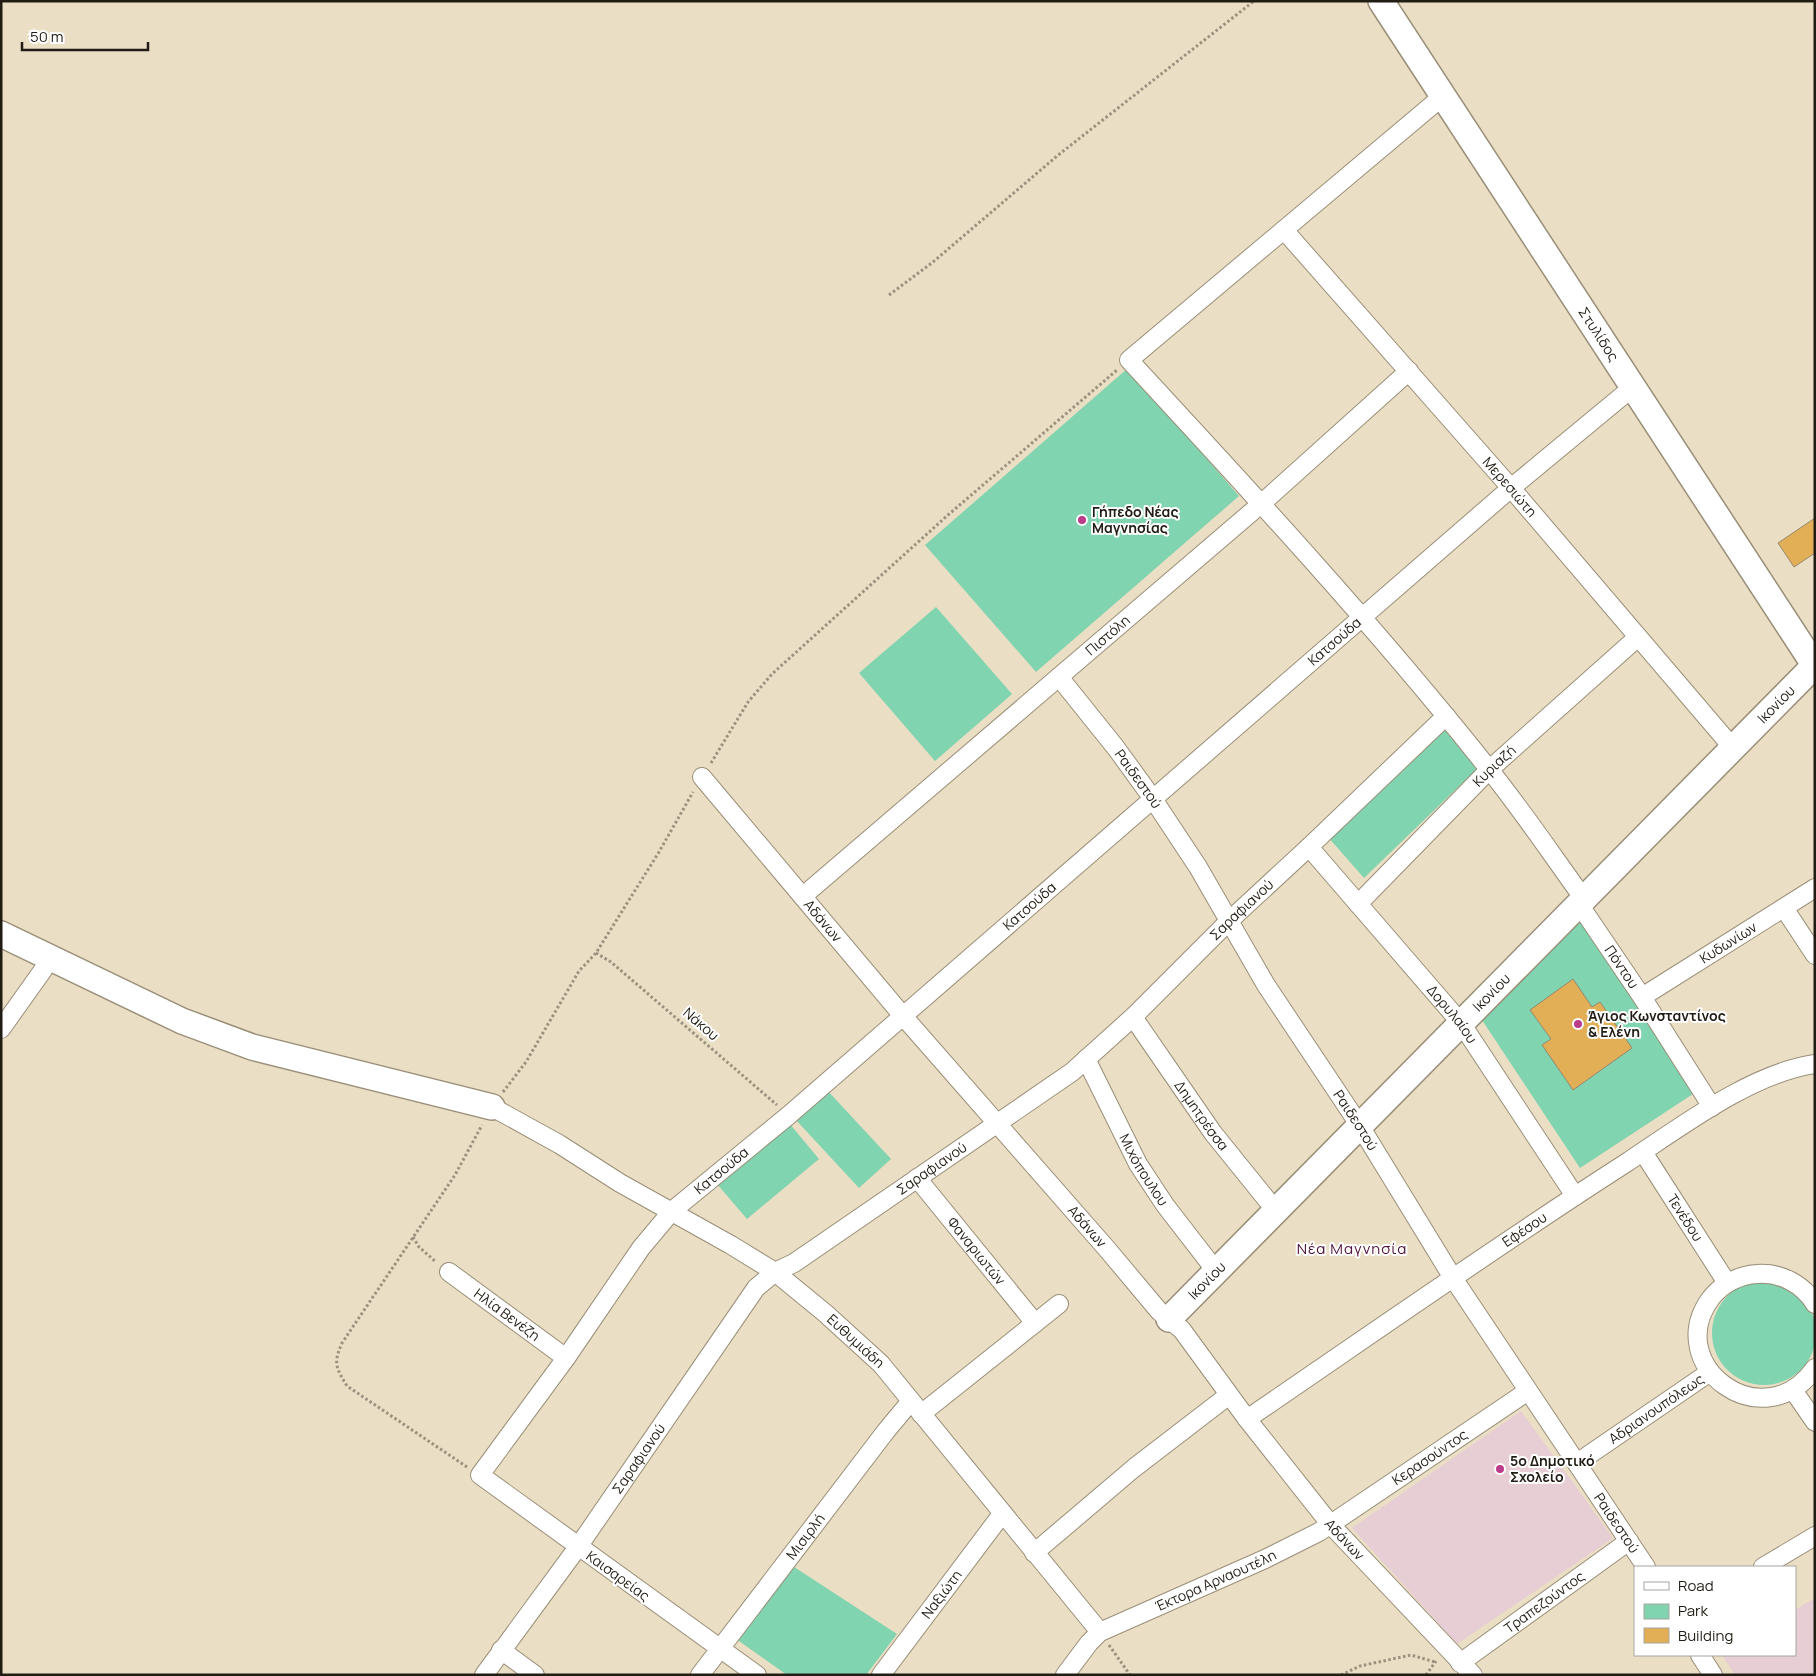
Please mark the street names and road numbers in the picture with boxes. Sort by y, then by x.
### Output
street label: Στυλίδος [1574,303,1624,365]
street label: Μερεσιώτη [1479,453,1541,521]
street label: Πιστόλη [1081,610,1134,659]
street label: Κατσούδα [1303,612,1365,669]
street label: Ικονίου [1753,681,1799,727]
street label: Κυριαζή [1468,740,1520,790]
street label: Ραιδεστού [1111,745,1166,812]
street label: Σαραφιανού [1205,875,1277,944]
street label: Κατσούδα [998,877,1060,934]
street label: Αδάνων [800,895,847,946]
street label: Κυδωνίων [1696,917,1760,967]
street label: Πόντου [1601,941,1643,992]
street label: Ικονίου [1468,969,1514,1015]
street label: Δορυλαίου [1423,980,1482,1047]
street label: Νάκου [679,1003,723,1044]
street label: Δημητρέσσα [1170,1076,1233,1154]
street label: Ραιδεστού [1329,1086,1383,1154]
street label: Μιχόπουλου [1115,1130,1173,1209]
street label: Σαραφιανού [893,1137,970,1199]
street label: Κατσούδα [690,1142,752,1198]
street label: Τενέδου [1663,1190,1708,1245]
street label: Αδάνων [1064,1201,1111,1251]
street label: Εφέσου [1498,1207,1550,1251]
street label: Φαναριωτών [943,1213,1010,1288]
street label: Ικονίου [1184,1257,1230,1303]
street label: Ηλία Βενέζη [470,1284,544,1345]
street label: Ευθυμιάδη [823,1310,889,1372]
street label: Αδριανουπόλεως [1605,1369,1708,1448]
street label: Σαραφιανού [607,1420,669,1497]
street label: Κερασούντος [1388,1424,1471,1489]
street label: Ραιδεστού [1590,1489,1644,1556]
street label: Μισιρλή [781,1509,829,1563]
street label: Αδάνων [1321,1515,1369,1564]
street label: Έκτορα Αρναουτέλη [1152,1545,1279,1616]
street label: Καισαρείας [583,1546,654,1605]
street label: Ναξιώτη [917,1566,966,1622]
street label: Τραπεζούντος [1500,1566,1588,1637]

